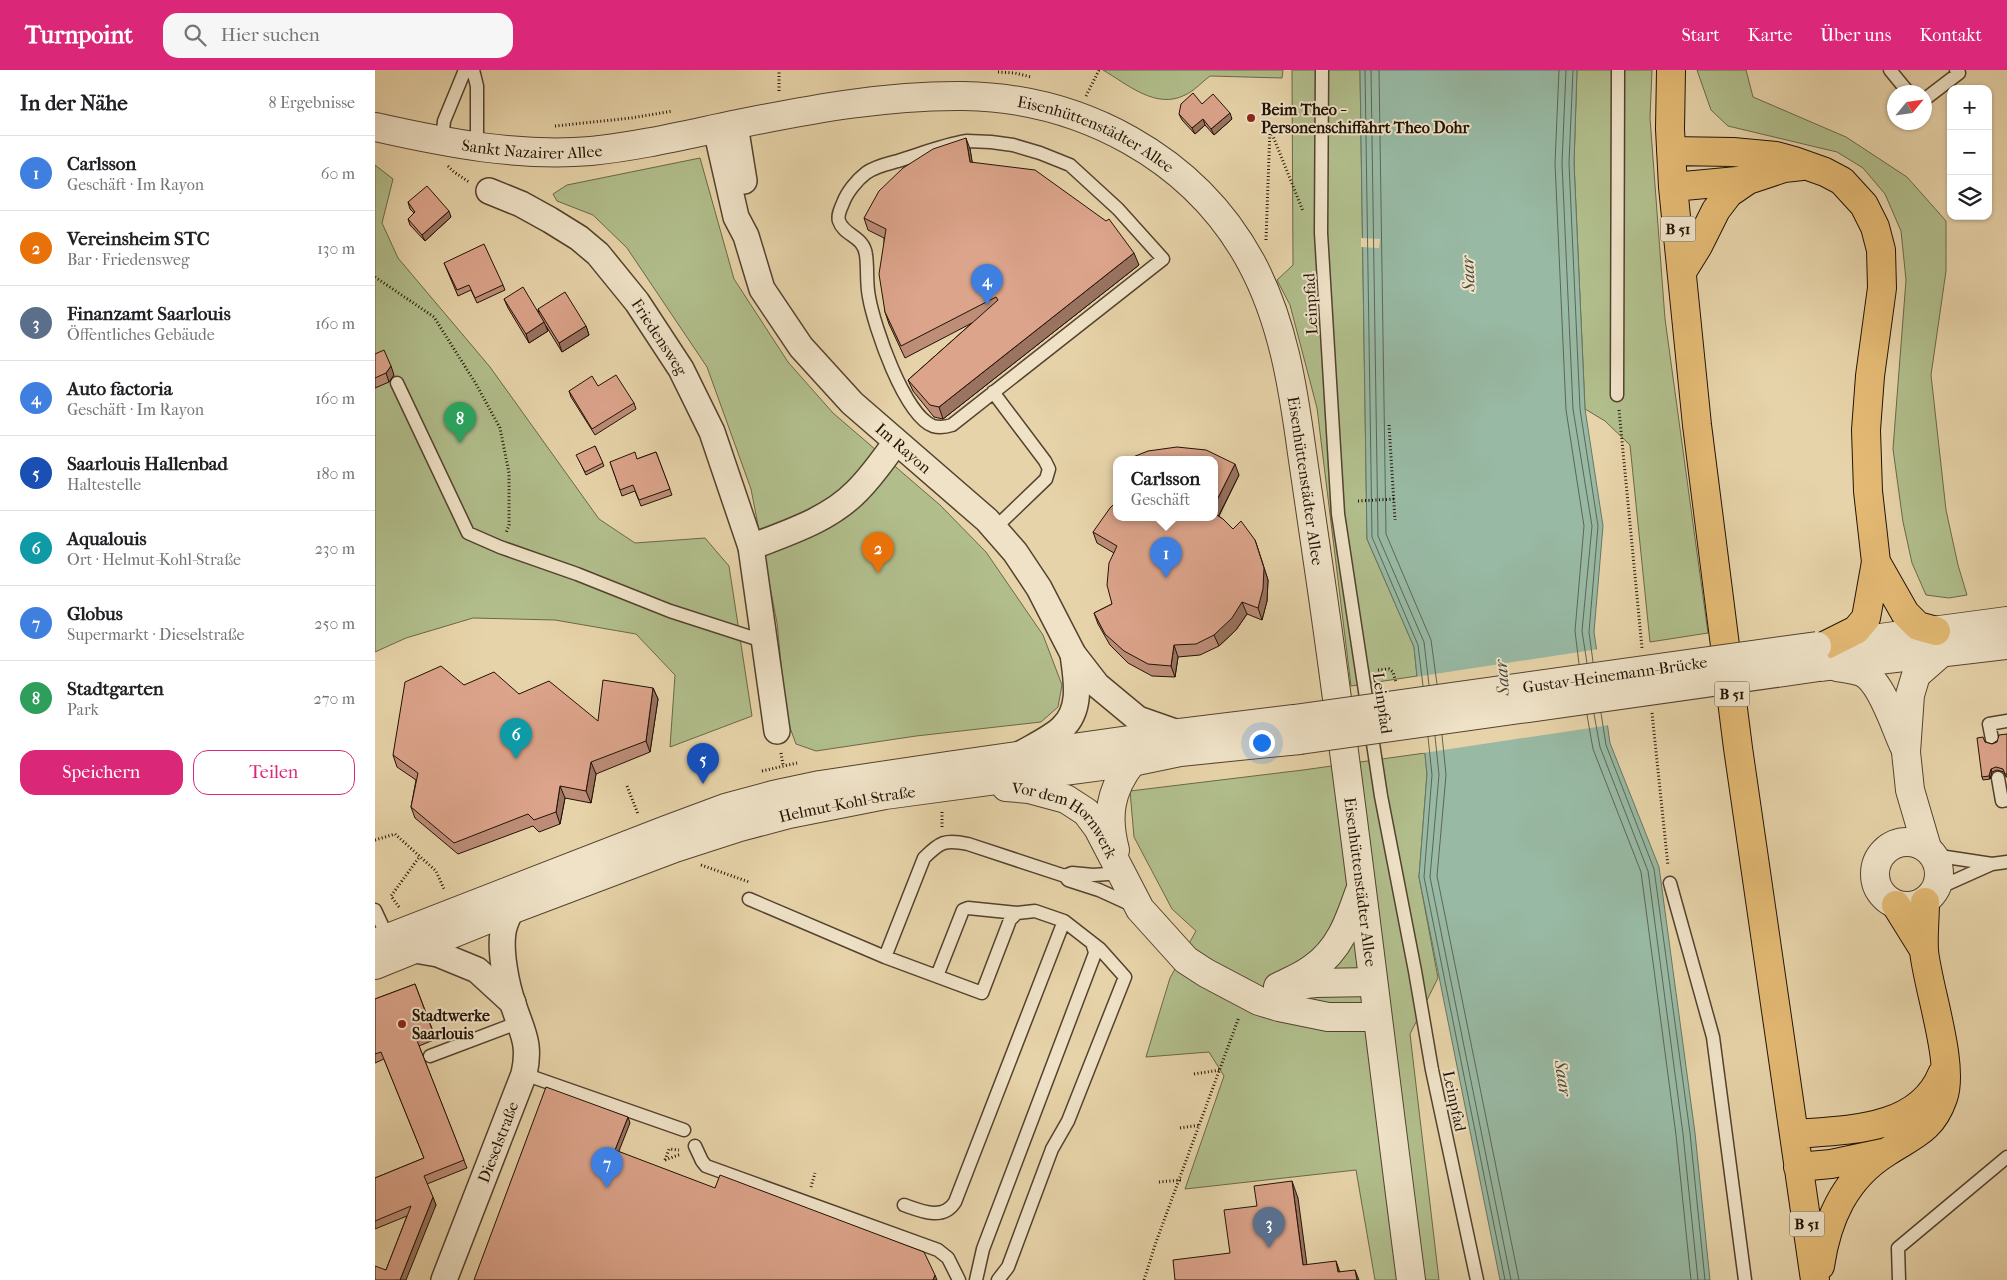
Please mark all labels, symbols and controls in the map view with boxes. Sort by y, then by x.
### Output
search box [163,13,513,58]
text: Turnpoint [25,21,133,49]
icon: search [181,21,209,49]
text: Hier suchen [221,24,320,46]
text: Start [1681,25,1720,46]
text: Karte [1748,25,1792,46]
text: Über uns [1820,25,1891,46]
text: Kontakt [1919,25,1982,46]
north arrow [1887,85,1932,130]
map controls [1947,85,1992,220]
button: + [1947,85,1992,130]
text: In der Nähe [20,91,128,115]
street label: Eisenhüttenstädter Allee [1016,92,1178,177]
text: 8 Ergebnisse [269,93,355,112]
place label: Beim Theo - Personenschiffahrt Theo Dohr [1261,100,1470,137]
marker: Beim Theo - Personenschiffahrt Theo Dohr [1245,112,1257,124]
button: − [1947,130,1992,175]
street label: Sankt Nazairer Allee [460,135,603,162]
text: Carlsson [67,153,136,175]
text: 1 [33,164,39,183]
text: 60 m [321,164,355,183]
text: Geschäft · Im Rayon [67,175,204,194]
button: layers [1947,175,1992,220]
road number: B 51 [1661,216,1695,242]
text: Vereinsheim STC [67,228,210,250]
text: 2 [32,239,40,258]
text: 130 m [317,239,355,258]
text: Bar · Friedensweg [67,250,189,269]
water label: Saar [1457,254,1480,293]
pin: 4 [971,264,1003,305]
street label: Leinpfad [1299,272,1322,335]
street label: Friedensweg [627,295,692,379]
text: Finanzamt Saarlouis [67,303,231,325]
text: 3 [33,314,39,333]
text: 160 m [315,314,355,333]
text: Öffentliches Gebäude [67,325,215,344]
text: Auto factoria [67,378,173,400]
text: 4 [31,389,41,408]
text: 160 m [315,389,355,408]
street label: Eisenhüttenstädter Allee [1284,395,1327,567]
text: Geschäft · Im Rayon [67,400,204,419]
pin: 8 [444,402,476,443]
street label: Im Rayon [872,419,936,478]
text: Saarlouis Hallenbad [67,453,228,475]
popup [1113,456,1218,521]
text: 5 [33,464,39,483]
text: 180 m [316,464,355,483]
text: Carlsson [1131,468,1200,490]
text: Haltestelle [67,475,141,494]
text: Geschäft [1131,490,1190,509]
text: Aqualouis [67,528,147,550]
pin: 2 [862,532,894,573]
pin: 1 [1150,537,1182,578]
text: 6 [32,539,40,558]
text: 230 m [315,539,355,558]
text: Ort · Helmut-Kohl-Straße [67,550,241,569]
text: Globus [67,603,123,625]
text: 7 [32,614,40,633]
text: 250 m [314,614,355,633]
text: Supermarkt · Dieselstraße [67,625,245,644]
street label: Gustav-Heinemann-Brücke [1521,652,1709,697]
water label: Saar [1490,657,1515,698]
street label: Leinpfad [1369,671,1396,735]
text: Stadtgarten [67,678,164,700]
road number: B 51 [1715,682,1749,706]
text: 8 [32,689,40,708]
text: 270 m [314,689,355,708]
text: Park [67,700,99,719]
pin: 6 [500,718,532,759]
your location [1249,730,1275,756]
pin: 5 [687,743,719,784]
button: Speichern [20,750,183,795]
button: Teilen [193,750,355,795]
street label: Vor dem Hornwerk [1010,778,1121,862]
street label: Helmut-Kohl-Straße [777,782,917,826]
street label: Eisenhüttenstädter Allee [1340,796,1381,968]
place label: Stadtwerke Saarlouis [412,1006,490,1043]
marker: Stadtwerke Saarlouis [396,1018,408,1030]
water label: Saar [1549,1058,1576,1099]
street label: Leinpfad [1439,1069,1470,1134]
street label: Dieselstraße [474,1099,522,1186]
pin: 7 [591,1147,623,1188]
pin: 3 [1253,1207,1285,1248]
road number: B 51 [1789,1212,1825,1236]

